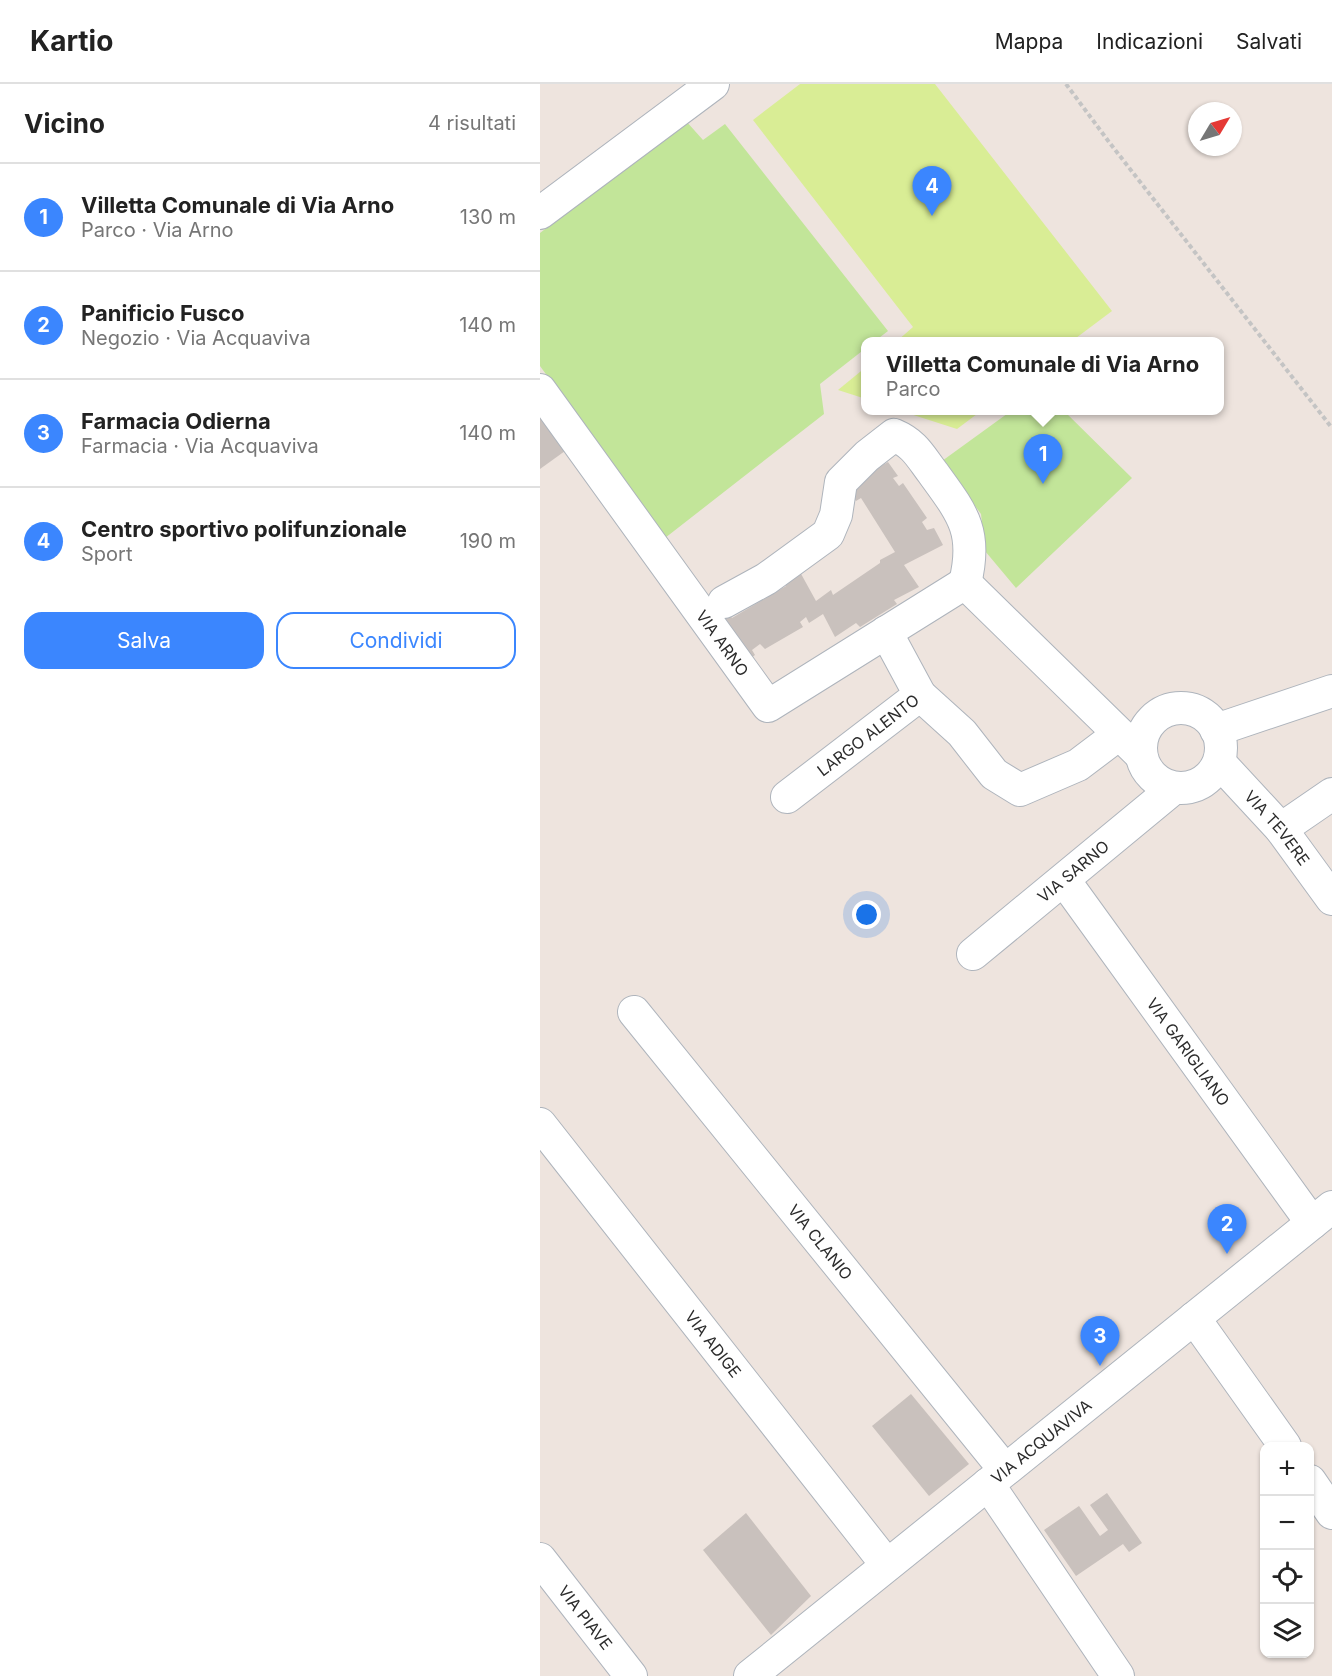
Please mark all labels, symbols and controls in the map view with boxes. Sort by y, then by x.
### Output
text: Kartio [30,24,113,58]
text: Mappa [995,29,1063,54]
text: Indicazioni [1096,29,1203,54]
text: Salvati [1236,29,1302,54]
north arrow [1188,102,1242,156]
text: Vicino [24,108,105,139]
text: 4 risultati [428,111,516,135]
pin: 4 [912,166,952,216]
text: Villetta Comunale di Via Arno [81,192,394,218]
text: 1 [39,205,48,229]
text: 130 m [460,205,516,229]
text: Parco · Via Arno [81,218,234,242]
text: Panificio Fusco [81,300,245,326]
text: 2 [37,313,50,337]
text: 140 m [459,313,516,337]
text: Negozio · Via Acquaviva [81,326,311,350]
popup [861,337,1224,415]
text: Villetta Comunale di Via Arno [886,351,1199,377]
text: Parco [886,377,940,401]
text: Farmacia Odierna [81,408,271,434]
text: 3 [37,421,50,445]
text: 140 m [459,421,516,445]
text: Farmacia · Via Acquaviva [81,434,319,458]
pin: 1 [1024,434,1062,484]
text: Centro sportivo polifunzionale [81,516,407,542]
text: 4 [37,529,50,553]
text: 190 m [460,529,516,553]
text: Sport [81,542,132,566]
street label: VIA ARNO [692,606,753,680]
button: Salva [24,612,264,669]
button: Condividi [276,612,516,669]
street label: LARGO ALENTO [813,690,923,780]
street label: VIA TEVERE [1240,786,1314,869]
street label: VIA SARNO [1033,836,1113,907]
your location [852,900,881,929]
street label: VIA GARIGLIANO [1142,994,1234,1110]
street label: VIA CLANIO [784,1200,857,1284]
pin: 2 [1208,1204,1246,1254]
street label: VIA ADIGE [681,1307,746,1381]
pin: 3 [1080,1316,1120,1366]
street label: VIA ACQUAVIVA [987,1395,1095,1488]
map controls [1260,1442,1314,1658]
button: + [1260,1442,1314,1496]
button: − [1260,1496,1314,1550]
button: locate [1260,1550,1314,1604]
street label: VIA PIAVE [554,1581,617,1654]
button: layers [1260,1604,1314,1658]

